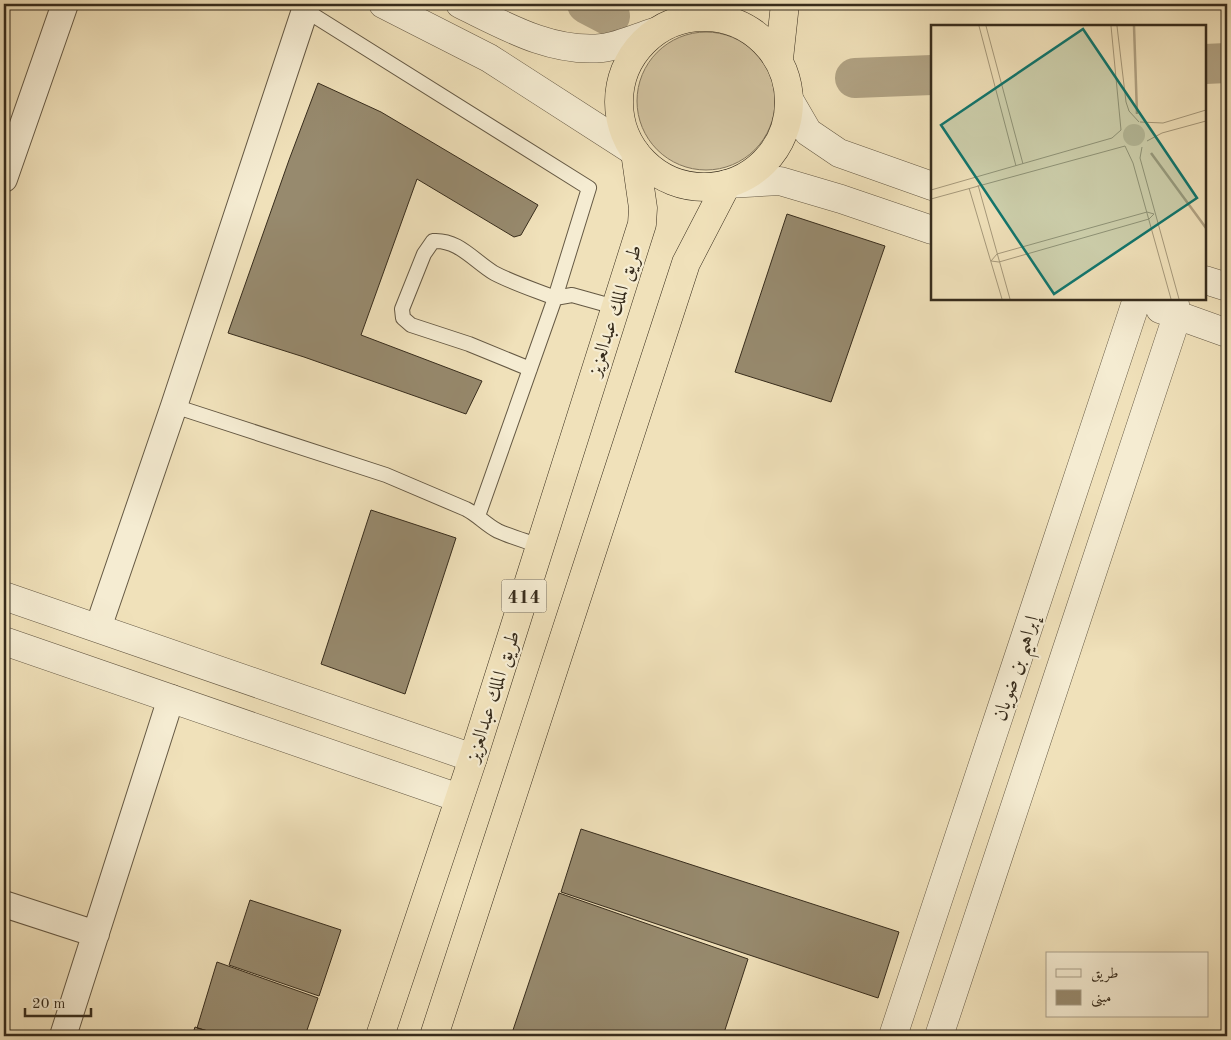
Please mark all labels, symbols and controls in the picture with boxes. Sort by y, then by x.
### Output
inset map [931,25,1206,300]
street label: طريق الملك عبدالعزيز [585,243,647,381]
road number: 414 [502,580,546,612]
street label: إبراهيم بن ضويان [990,612,1051,726]
street label: طريق الملك عبدالعزيز [463,629,525,767]
legend [1046,952,1208,1018]
text: طريق [1091,967,1118,983]
scale bar [25,985,91,1017]
text: مبنى [1091,991,1111,1008]
text: 20 m [32,997,66,1012]

